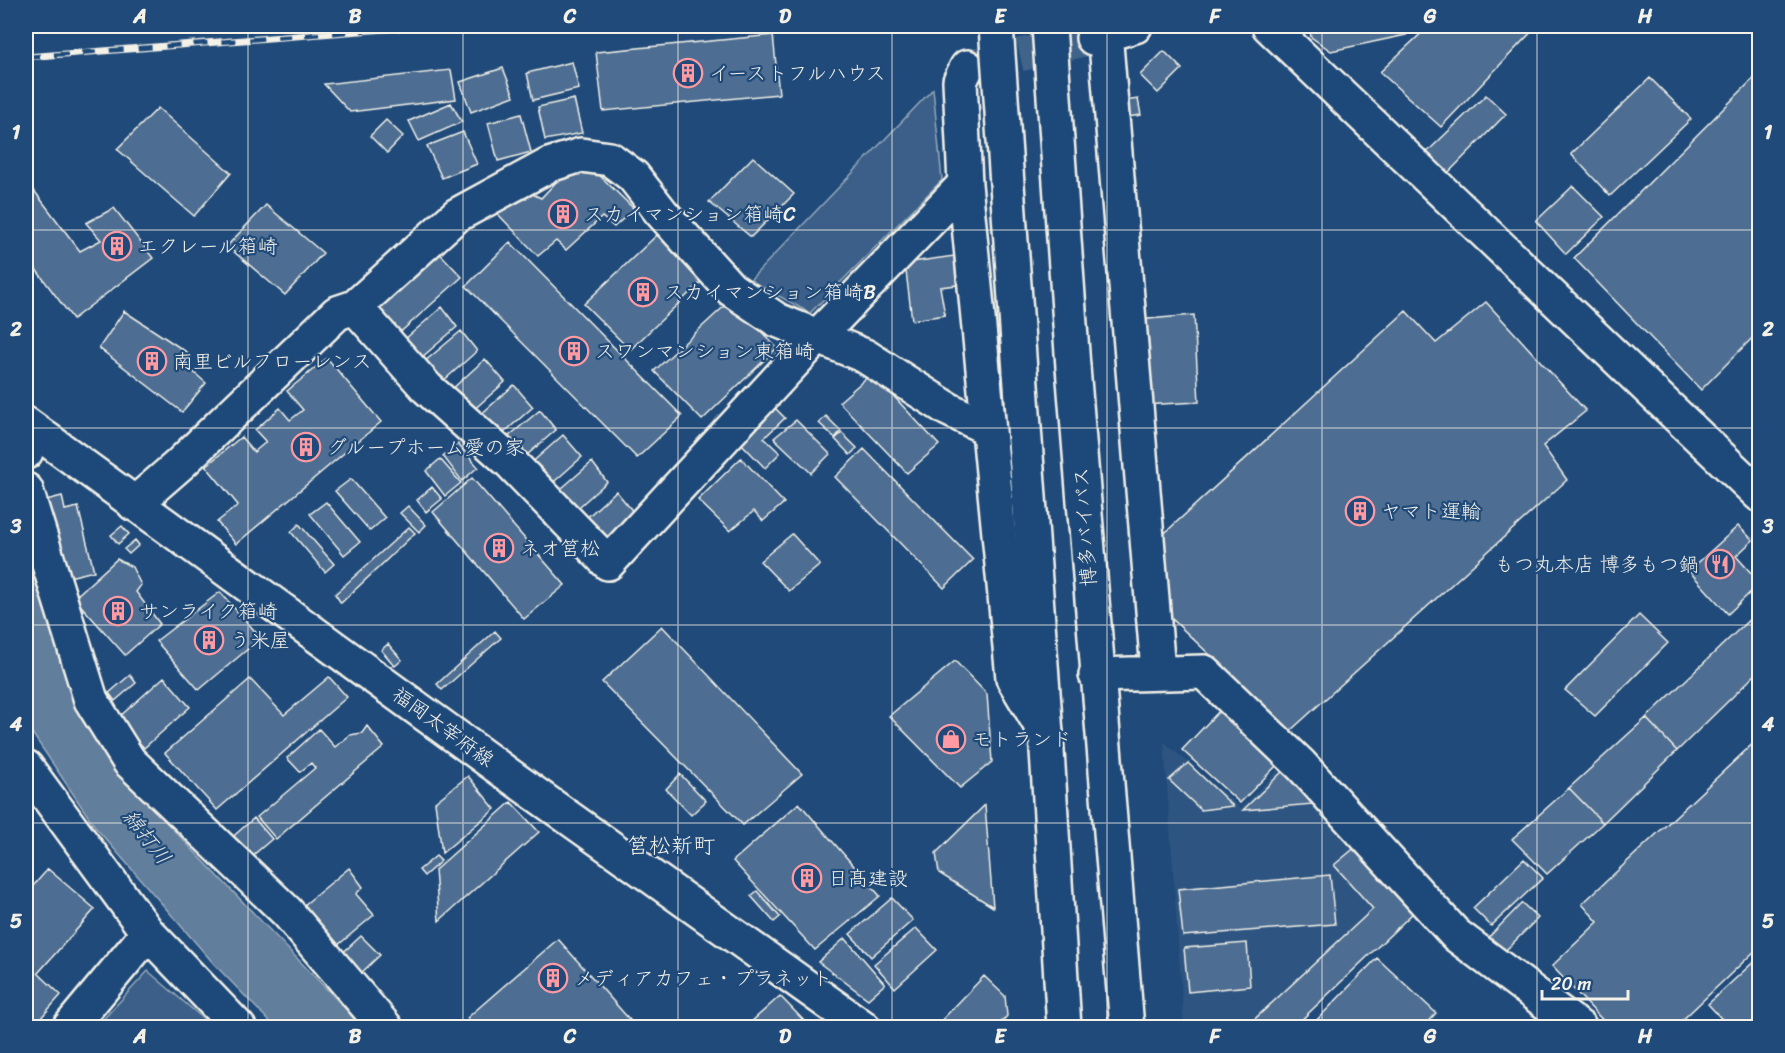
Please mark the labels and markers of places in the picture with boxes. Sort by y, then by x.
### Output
place label: イーストフルハウス [709,56,886,91]
building icon: イーストフルハウス [672,57,704,89]
place label: スカイマンション箱崎C [584,197,796,232]
building icon: スカイマンション箱崎C [547,198,579,230]
place label: エクレール箱崎 [138,229,278,264]
building icon: エクレール箱崎 [101,230,133,262]
place label: スカイマンション箱崎B [664,275,876,310]
building icon: スカイマンション箱崎B [627,276,659,308]
place label: スワンマンション東箱崎 [595,334,814,369]
building icon: スワンマンション東箱崎 [558,335,590,367]
place label: 南里ビルフローレンス [173,344,372,379]
building icon: 南里ビルフローレンス [136,345,168,377]
place label: グループホーム愛の家 [327,430,525,465]
building icon: グループホーム愛の家 [290,431,322,463]
place label: ヤマト運輸 [1381,494,1481,529]
building icon: ヤマト運輸 [1344,495,1376,527]
place label: ネオ筥松 [520,531,600,566]
building icon: ネオ筥松 [483,532,515,564]
place label: もつ丸本店 博多もつ鍋 [1495,547,1699,582]
restaurant icon: もつ丸本店 博多もつ鍋 [1704,548,1736,580]
place label: サンライク箱崎 [139,594,277,629]
building icon: サンライク箱崎 [102,595,134,627]
place label: う米屋 [230,623,290,658]
building icon: う米屋 [193,624,225,656]
place label: モトランド [972,722,1072,757]
shop icon: モトランド [935,723,967,755]
place label: 日髙建設 [828,861,908,896]
building icon: 日髙建設 [791,862,823,894]
place label: メディアカフェ・プラネット [574,961,833,996]
building icon: メディアカフェ・プラネット [537,962,569,994]

